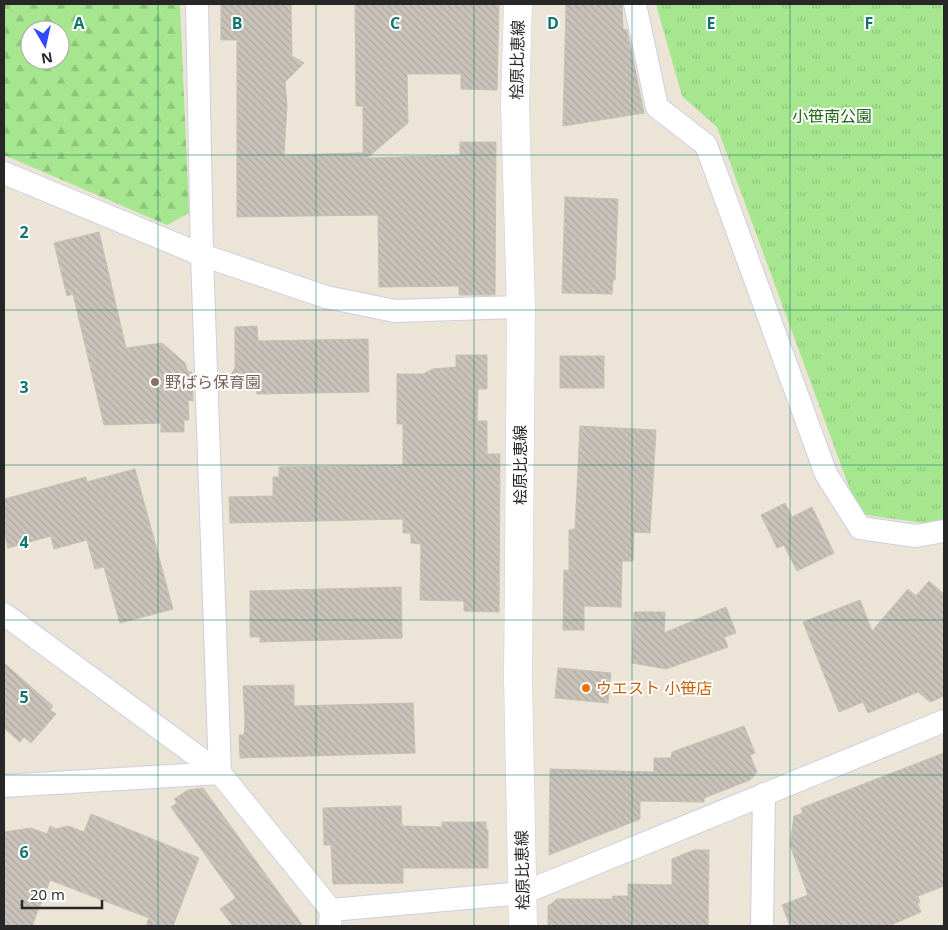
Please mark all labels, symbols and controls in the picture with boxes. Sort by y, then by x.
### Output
text: A [73,12,85,34]
text: B [232,12,242,34]
text: C [390,12,400,34]
text: D [547,12,559,34]
text: E [707,12,716,34]
text: F [865,12,873,34]
north arrow [20,20,70,70]
street label: 桧原比恵線 [505,20,529,100]
text: N [40,48,54,69]
park label: 小笹南公園 [792,105,872,127]
text: 2 [19,221,29,243]
place label: 野ばら保育園 [165,371,261,393]
text: 3 [19,376,29,398]
marker: 野ばら保育園 [149,376,161,388]
street label: 桧原比恵線 [509,425,531,505]
text: 4 [19,531,29,553]
place label: ウエスト 小笹店 [596,677,712,699]
marker: ウエスト 小笹店 [580,682,592,694]
text: 5 [19,686,29,708]
street label: 桧原比恵線 [510,830,534,910]
text: 6 [19,841,29,863]
scale bar [22,878,102,910]
text: 20 m [30,884,65,904]

